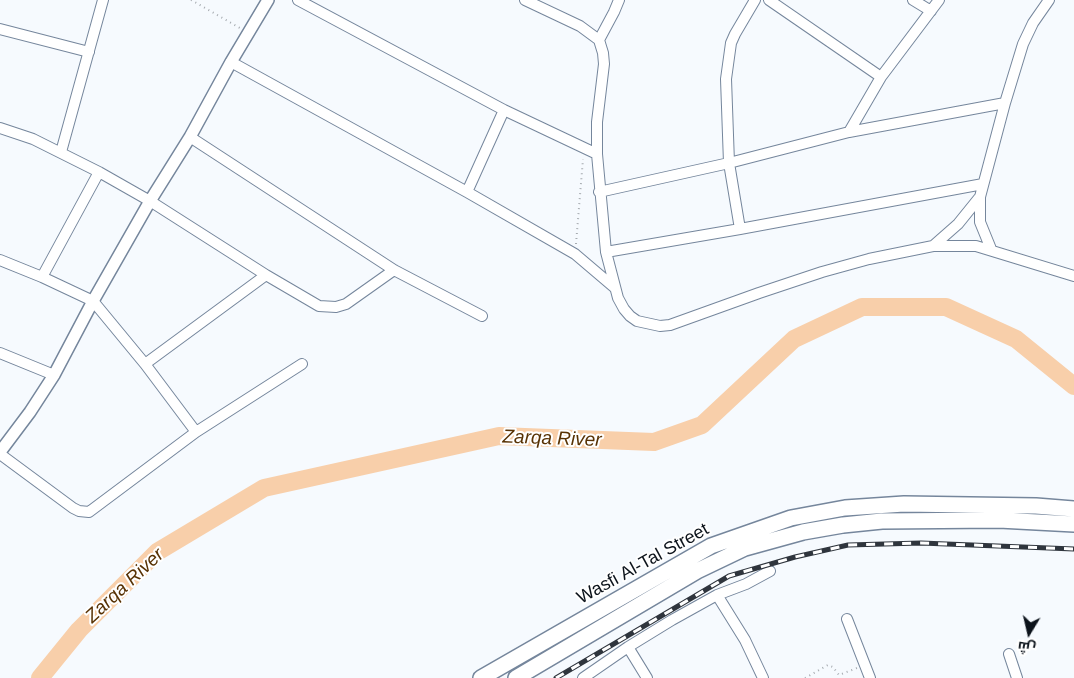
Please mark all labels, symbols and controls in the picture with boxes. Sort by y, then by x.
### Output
water label: Zarqa River [502,426,602,452]
street label: Wasfi Al-Tal Street [573,519,713,609]
water label: Zarqa River [81,544,169,628]
north arrow [1004,608,1054,658]
text: ش [1017,639,1037,657]

